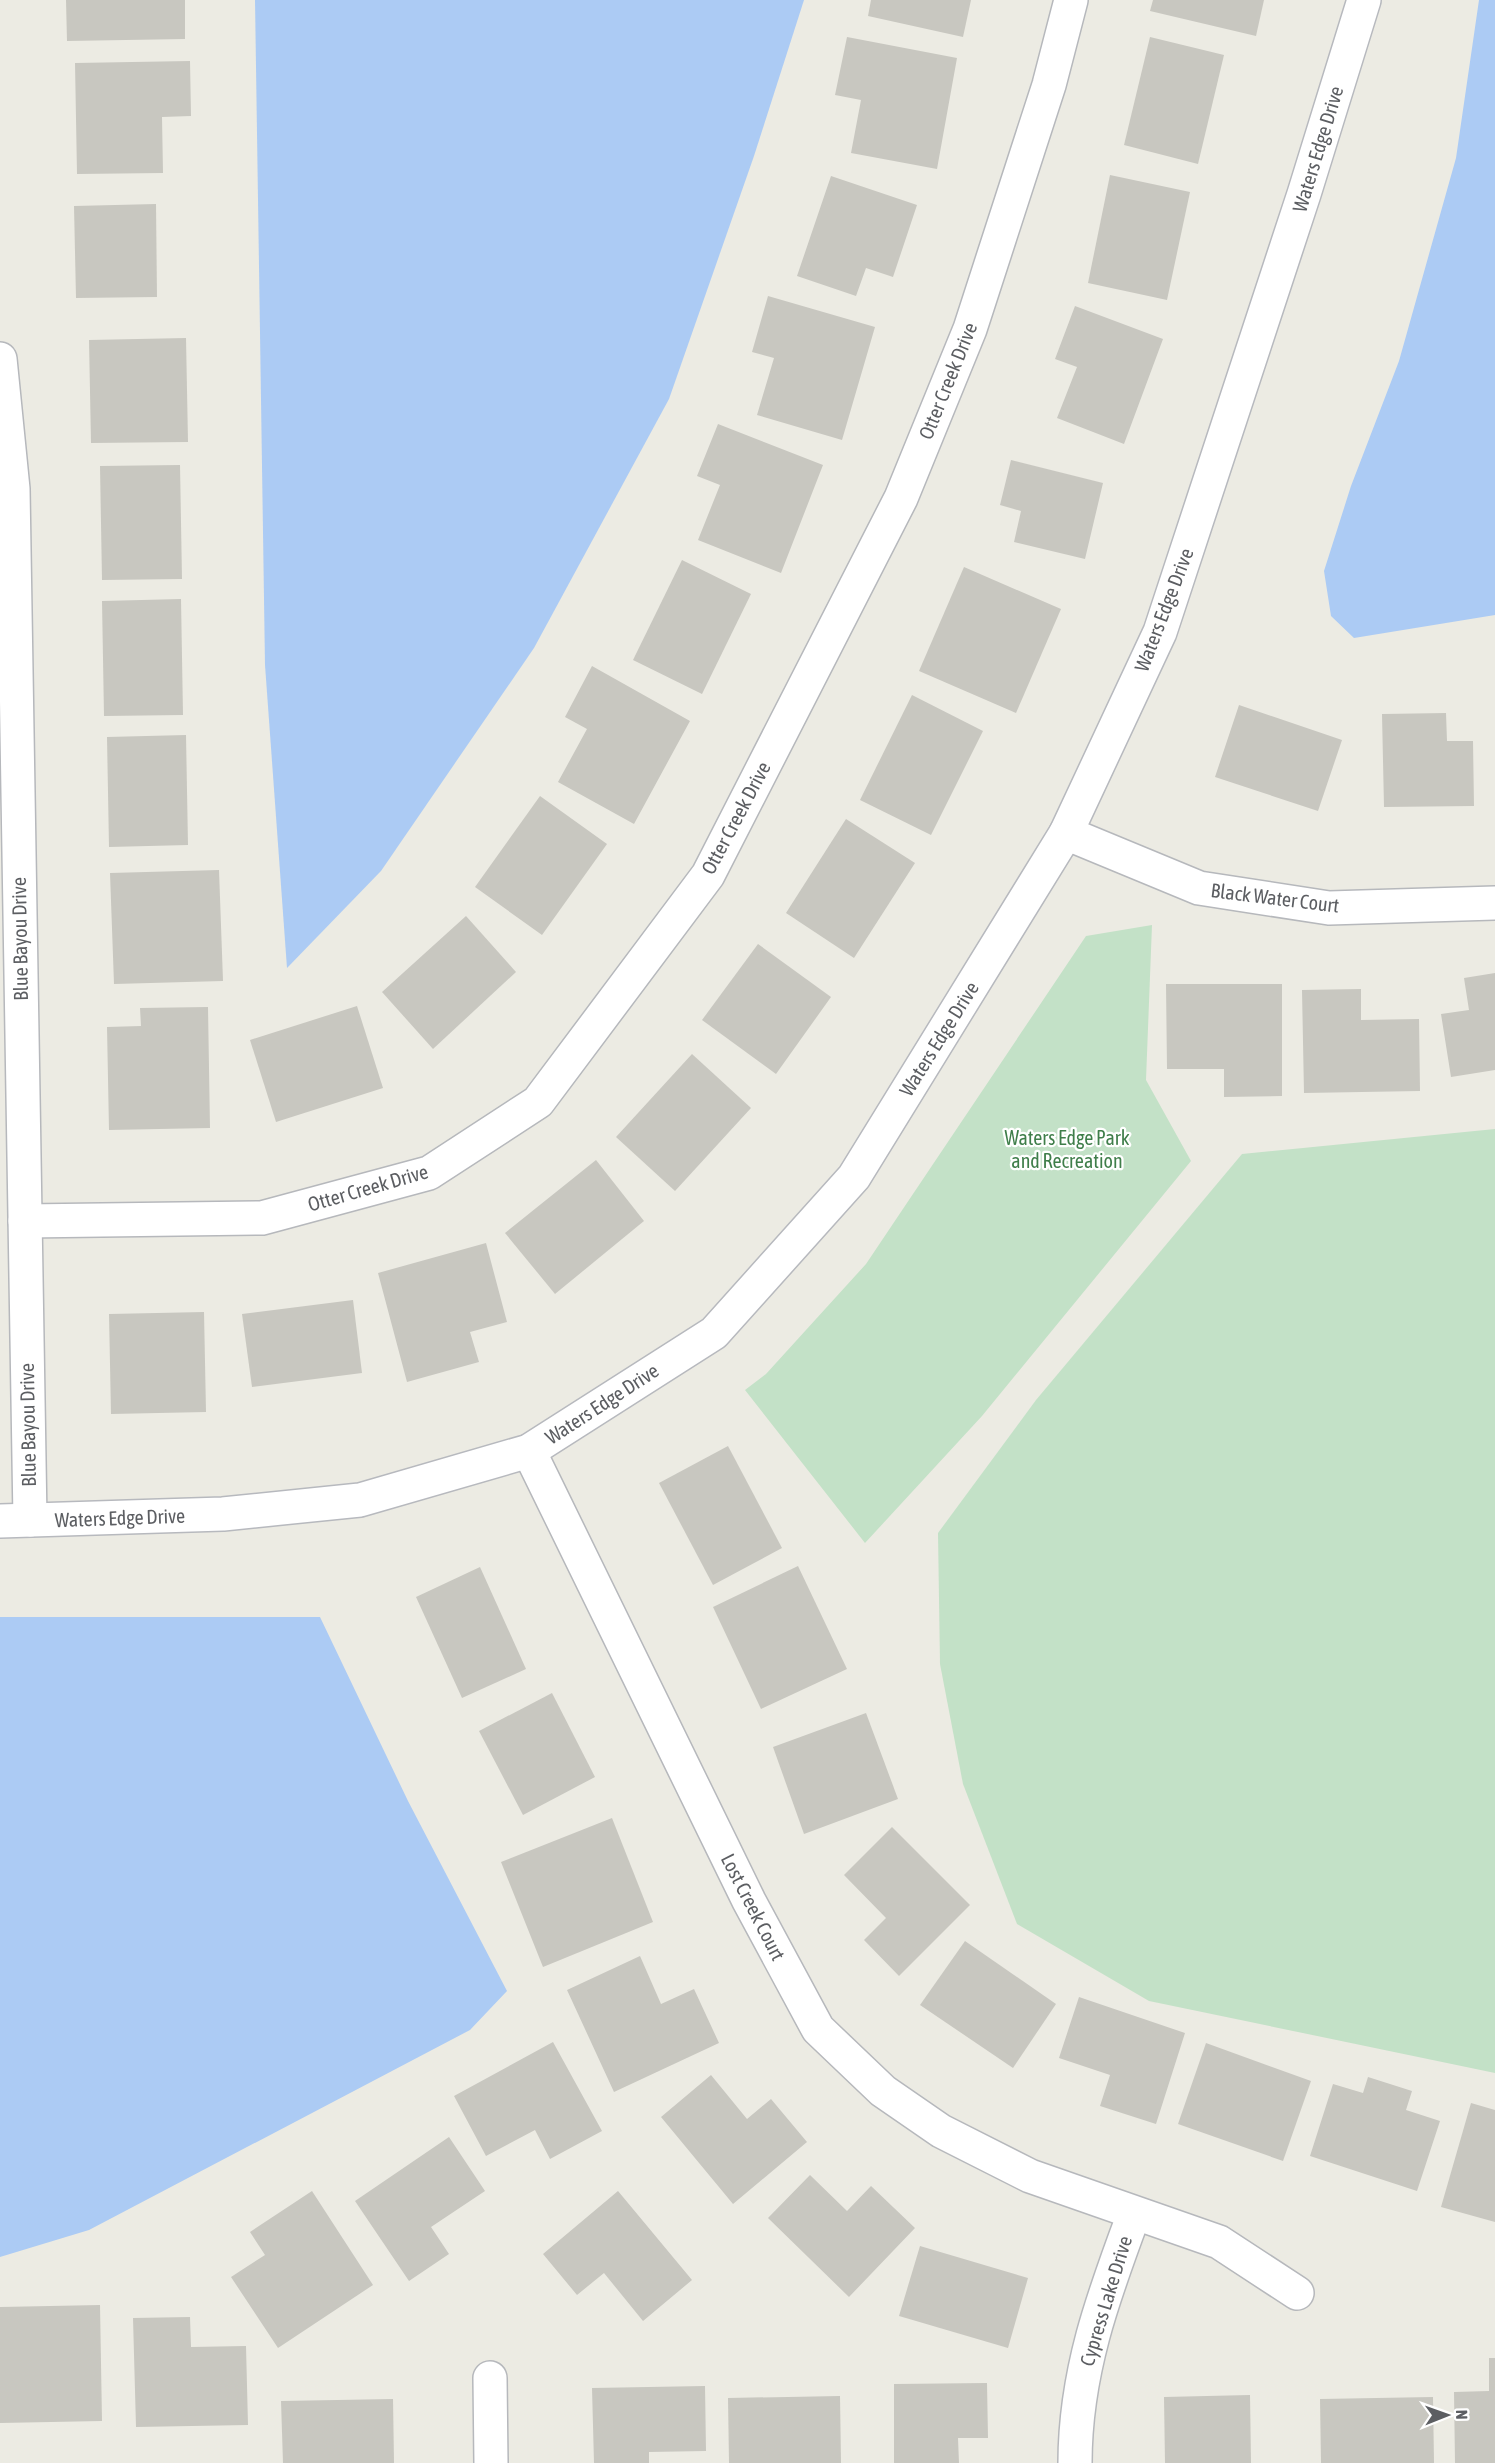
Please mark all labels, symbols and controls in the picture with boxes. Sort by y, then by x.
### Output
street label: Waters Edge Drive [1287,83,1348,215]
street label: Otter Creek Drive [914,319,981,443]
street label: Waters Edge Drive [1129,545,1198,675]
street label: Otter Creek Drive [696,758,775,878]
street label: Blue Bayou Drive [7,877,32,1001]
street label: Black Water Court [1210,878,1341,917]
street label: Waters Edge Drive [894,977,983,1100]
park label: Waters Edge Park and Recreation [1005,1126,1130,1172]
street label: Otter Creek Drive [305,1159,431,1216]
street label: Waters Edge Drive [541,1358,663,1449]
street label: Blue Bayou Drive [15,1363,40,1487]
street label: Waters Edge Drive [54,1504,186,1531]
street label: Lost Creek Court [717,1850,790,1964]
street label: Cypress Lake Drive [1075,2233,1136,2369]
north arrow [1417,2385,1477,2445]
text: N [1453,2410,1471,2420]

